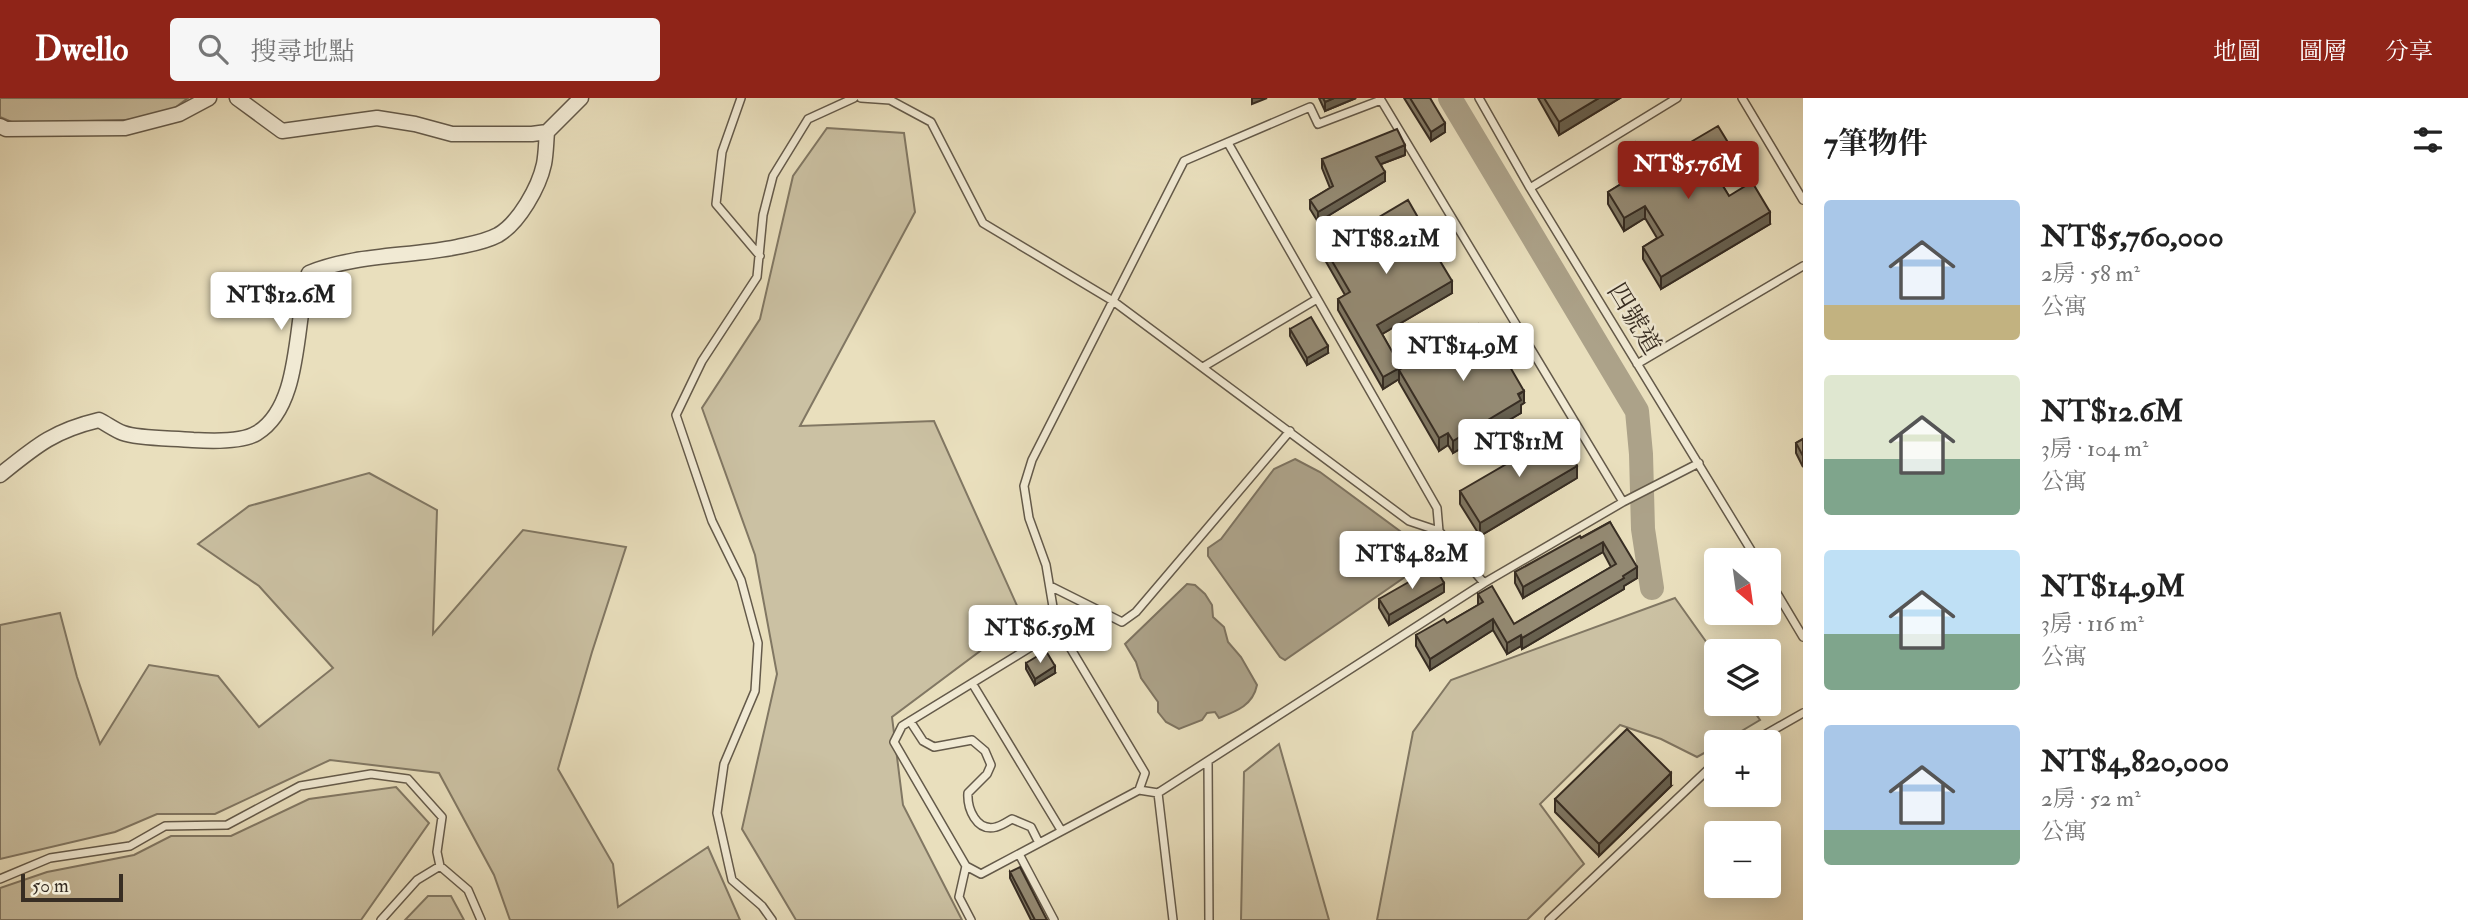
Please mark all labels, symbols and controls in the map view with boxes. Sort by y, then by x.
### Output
search box [170,18,660,81]
text: Dwello [35,29,128,70]
icon: search [194,30,232,68]
text: 搜尋地點 [250,36,354,68]
text: 地圖 [2213,36,2261,67]
text: 圖層 [2299,36,2347,67]
text: 分享 [2385,36,2433,67]
icon: filters [2409,121,2447,159]
text: 7筆物件 [1824,125,1928,162]
pin: NT$5.76M [1616,141,1760,201]
text: NT$5.76M [1634,149,1742,178]
pin: NT$8.21M [1314,216,1458,276]
text: NT$5,760,000 [2041,218,2224,255]
text: NT$8.21M [1332,224,1440,253]
icon: home [1880,228,1964,312]
text: 2房 · 58 m² [2041,259,2140,288]
pin: NT$12.6M [209,272,353,332]
street label: 四號道 [1600,277,1668,361]
text: NT$12.6M [226,280,336,309]
text: 公寓 [2041,292,2087,321]
pin: NT$14.9M [1391,324,1535,383]
text: NT$14.9M [1408,331,1518,360]
text: NT$12.6M [2041,393,2183,430]
icon: home [1880,403,1964,487]
pin: NT$11M [1462,420,1576,479]
text: NT$11M [1474,427,1564,456]
text: 3房 · 104 m² [2041,434,2148,463]
text: 公寓 [2041,467,2087,496]
pin: NT$4.82M [1340,532,1484,591]
text: NT$4.82M [1356,539,1468,568]
north arrow [1704,548,1782,625]
map controls [1704,548,1781,898]
text: NT$14.9M [2041,568,2185,605]
icon: home [1880,578,1964,662]
pin: NT$6.59M [968,606,1112,665]
text: 3房 · 116 m² [2041,609,2144,638]
text: NT$6.59M [985,613,1095,642]
button: layers [1704,639,1781,716]
text: 公寓 [2041,642,2087,671]
button: + [1704,730,1781,807]
text: NT$4,820,000 [2041,743,2229,780]
icon: home [1880,753,1964,837]
text: 2房 · 52 m² [2041,784,2141,813]
text: 公寓 [2041,817,2087,846]
button: − [1704,821,1781,898]
scale bar [21,871,122,903]
text: 50 m [32,874,69,898]

